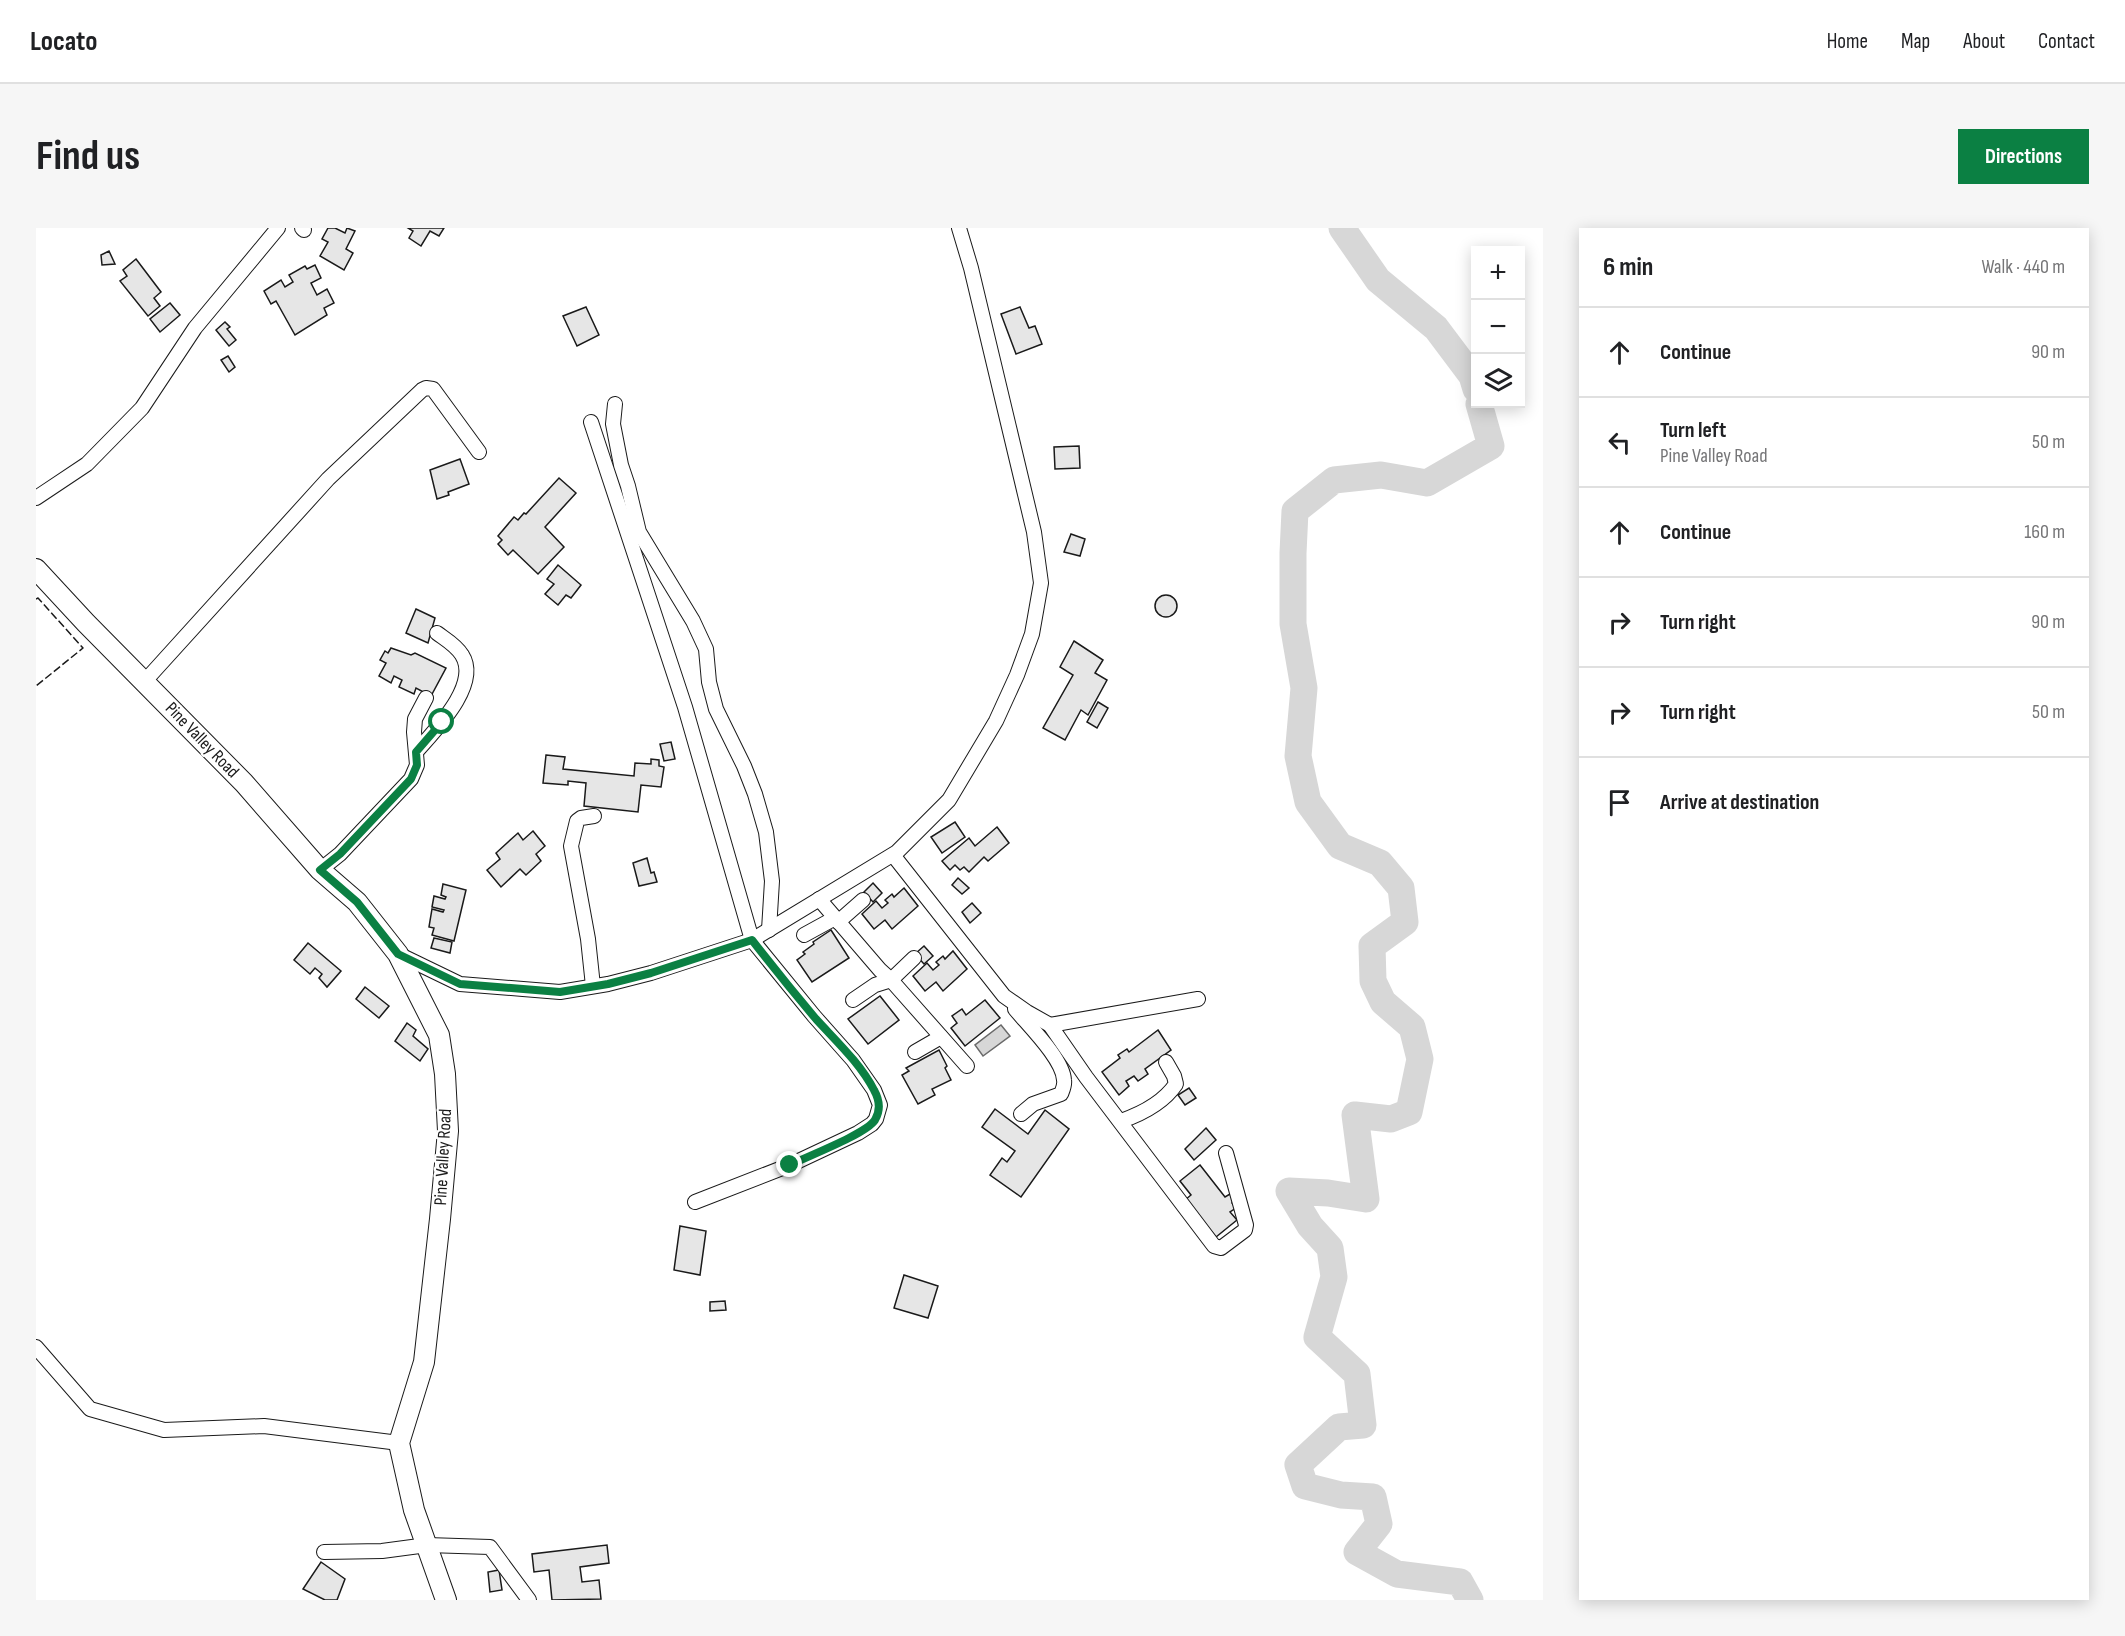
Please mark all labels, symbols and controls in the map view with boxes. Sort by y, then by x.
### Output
text: Locato [30,25,97,58]
text: Home [1827,29,1868,54]
text: Map [1901,29,1930,54]
text: About [1963,29,2005,54]
text: Contact [2038,29,2095,54]
button: Directions [1958,129,2089,184]
text: Find us [36,131,140,182]
map controls [1471,246,1525,408]
button: + [1471,246,1525,300]
text: 6 min [1603,252,1653,283]
text: Walk · 440 m [1981,255,2065,279]
button: − [1471,300,1525,354]
icon: ahead [1603,336,1636,369]
text: Continue [1660,339,1731,366]
text: 90 m [2031,340,2065,364]
button: layers [1471,354,1525,408]
text: Turn left [1660,417,1726,444]
icon: left [1603,426,1636,459]
text: 50 m [2032,430,2065,454]
text: Pine Valley Road [1660,444,1768,468]
icon: ahead [1603,516,1636,549]
text: Continue [1660,519,1731,546]
text: 160 m [2024,520,2065,544]
icon: right [1603,606,1636,639]
text: Turn right [1660,609,1736,636]
text: 90 m [2031,610,2065,634]
icon: right [1603,696,1636,729]
street label: Pine Valley Road [161,698,243,782]
text: Turn right [1660,699,1736,726]
text: 50 m [2032,700,2065,724]
route start [428,708,454,734]
icon: arrive [1603,786,1636,819]
text: Arrive at destination [1660,789,1819,816]
street label: Pine Valley Road [430,1108,456,1206]
route end [776,1151,802,1177]

